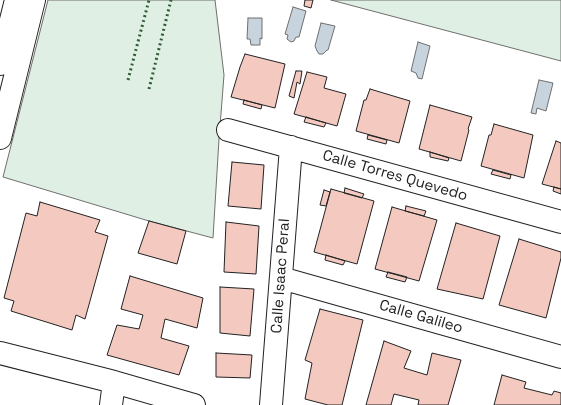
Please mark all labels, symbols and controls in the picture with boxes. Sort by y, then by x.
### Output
street label: Calle Torres Quevedo [320,147,470,205]
street label: Calle Isaac Peral [268,218,294,334]
street label: Calle Galileo [377,296,465,338]

